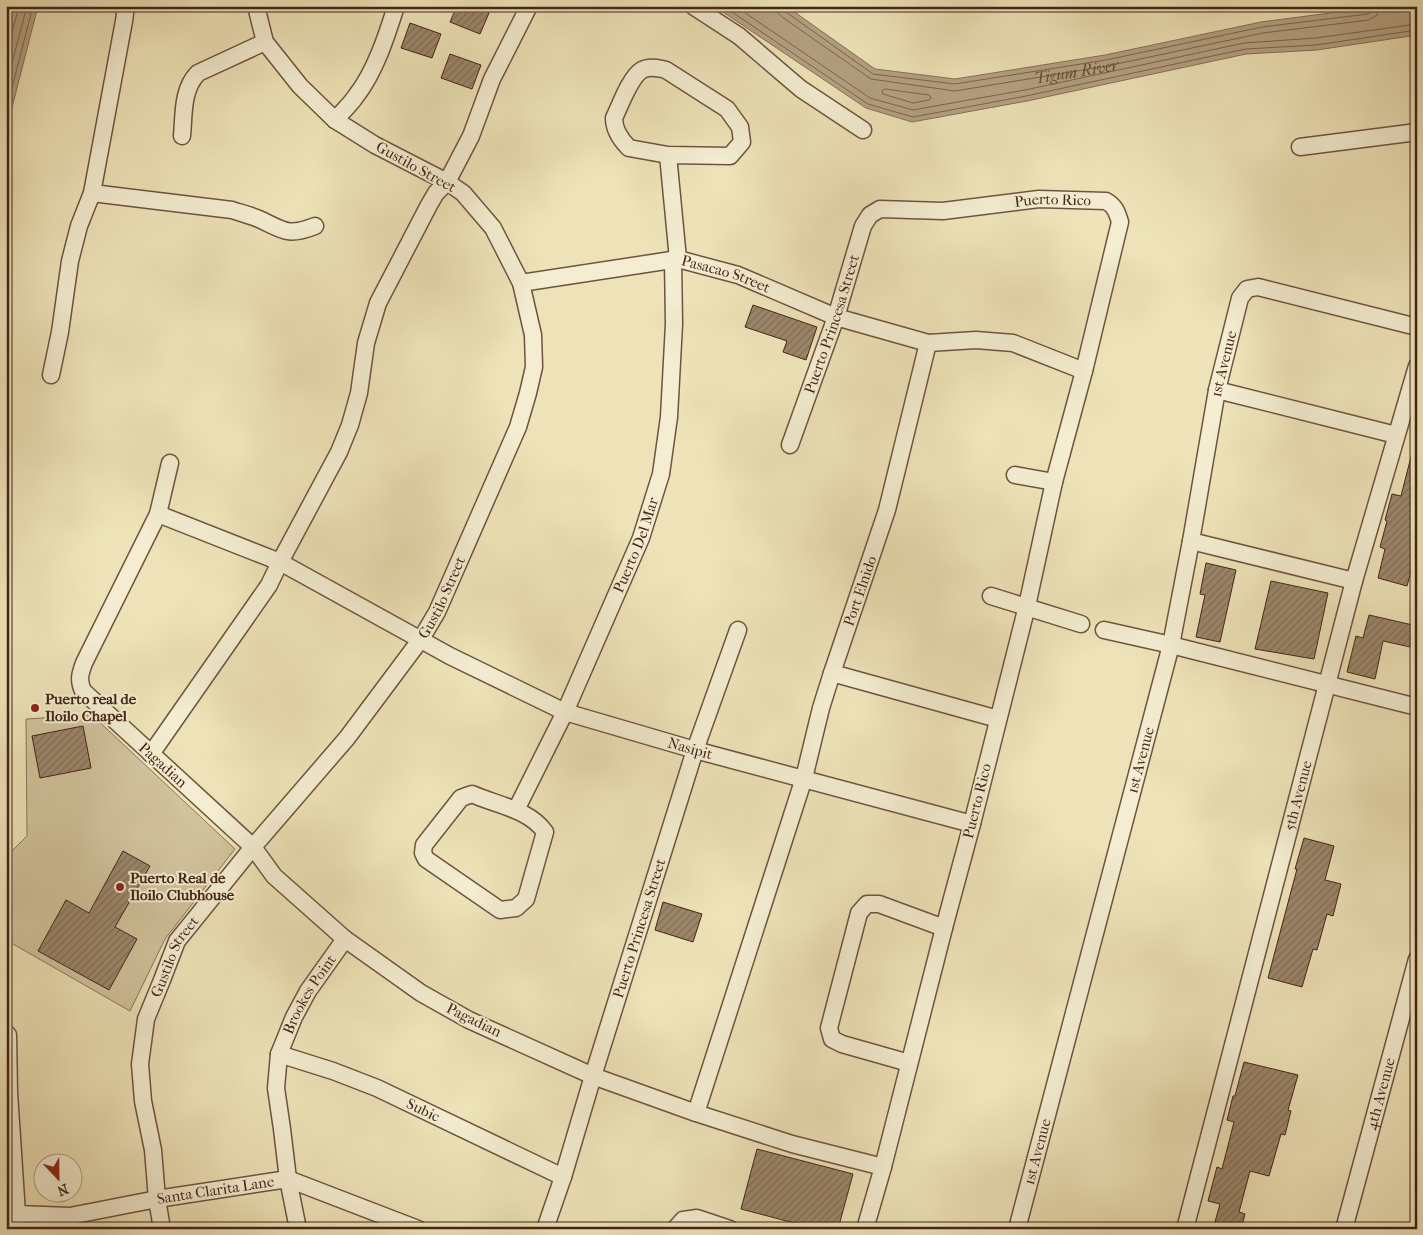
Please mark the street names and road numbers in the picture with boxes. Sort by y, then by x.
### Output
street label: Gustilo Street [373,138,460,197]
street label: Puerto Rico [1013,190,1092,211]
street label: Pasacao Street [680,251,774,297]
street label: Puerto Princesa Street [800,252,863,396]
street label: 1st Avenue [1207,328,1241,398]
street label: Puerto Del Mar [609,495,662,596]
street label: Gustilo Street [414,553,469,642]
street label: Port Elnido [840,553,881,629]
street label: 1st Avenue [1123,724,1158,795]
street label: Nasipit [666,734,715,763]
street label: Pagadian [135,739,191,792]
street label: 5th Avenue [1280,758,1316,833]
street label: Puerto Rico [959,761,995,841]
street label: Puerto Princesa Street [609,856,670,1001]
street label: Gustilo Street [147,912,203,1000]
street label: Brookes Point [279,951,340,1037]
street label: Pagadian [444,999,505,1041]
street label: 4th Avenue [1362,1055,1399,1132]
street label: Subic [404,1094,443,1126]
street label: 1st Avenue [1020,1116,1055,1187]
street label: Santa Clarita Lane [156,1172,276,1208]

